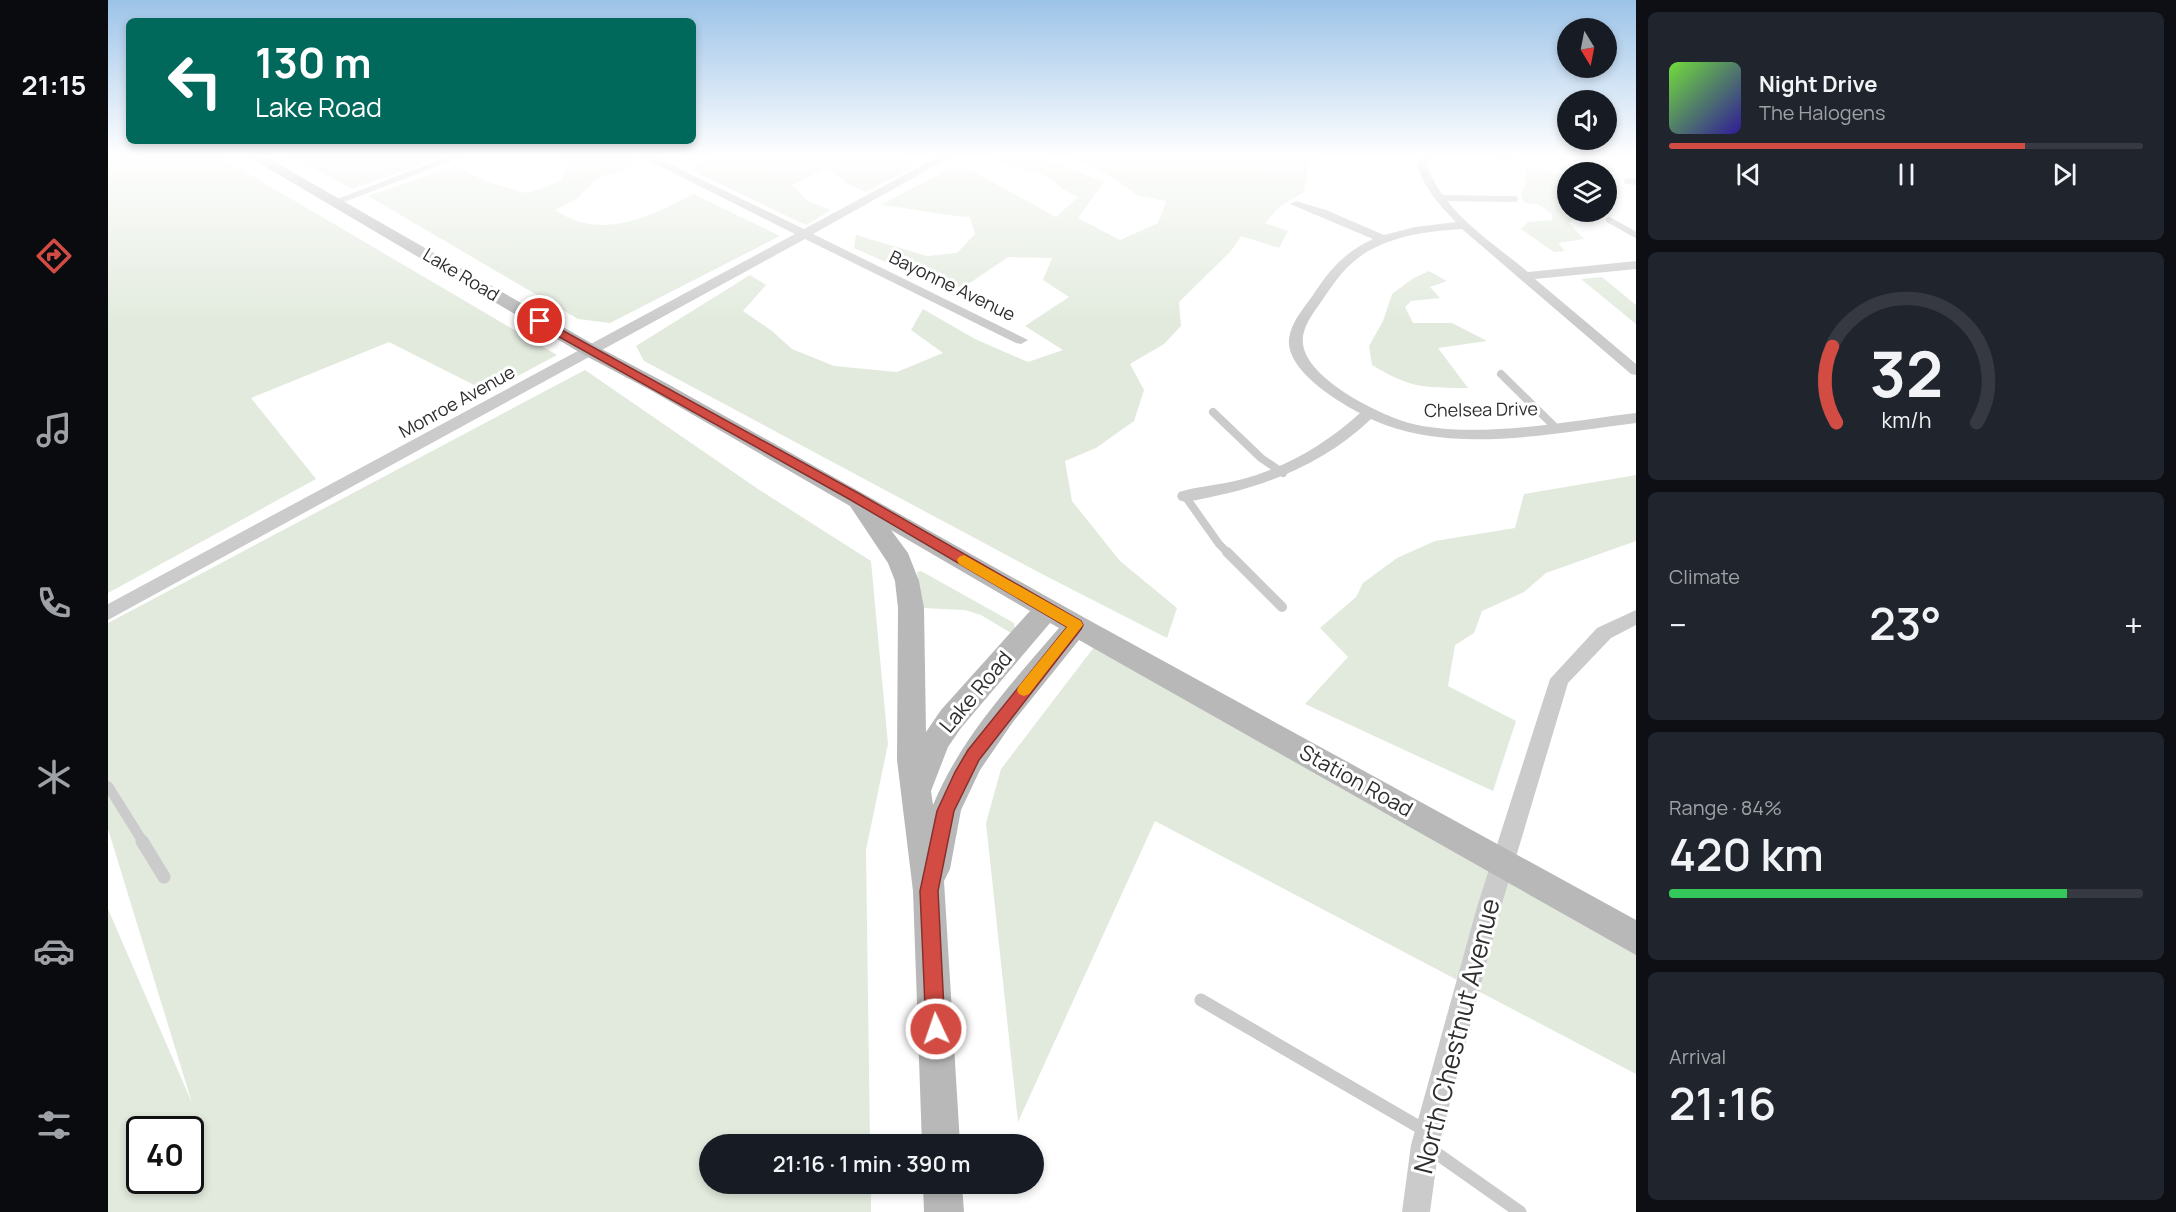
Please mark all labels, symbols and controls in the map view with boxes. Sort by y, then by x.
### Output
north arrow [1557,18,1617,78]
map controls [1557,18,1617,222]
text: 130 m [255,33,372,91]
icon: left [156,42,234,120]
text: 21:15 [22,66,86,103]
text: Night Drive [1759,69,1878,99]
text: Lake Road [255,88,382,125]
button: sound [1557,90,1617,150]
text: The Halogens [1759,99,1885,126]
icon: previous [1732,158,1765,191]
icon: pause [1890,158,1923,191]
icon: next [2048,158,2081,191]
button: layers [1557,162,1617,222]
icon: directions [33,235,75,277]
street label: Lake Road [419,242,504,306]
street label: Bayonne Avenue [885,244,1019,326]
pin [514,295,565,346]
icon: arrive [523,304,556,337]
text: 32 [1869,330,1943,416]
street label: Monroe Avenue [394,359,519,443]
street label: Chelsea Drive [1424,396,1538,422]
text: km/h [1881,405,1931,434]
icon: music [33,409,75,451]
text: Climate [1669,563,1740,590]
icon: phone [33,582,75,624]
text: 23° [1869,592,1942,654]
text: − [1669,602,1687,647]
text: + [2124,602,2143,647]
street label: Lake Road [933,644,1018,738]
street label: Station Road [1295,738,1418,823]
icon: climate [33,756,75,798]
text: Range · 84% [1669,794,1782,821]
text: 420 km [1669,823,1824,885]
street label: North Chestnut Avenue [1404,894,1508,1177]
icon: car [33,930,75,972]
position arrow [904,997,968,1061]
text: Arrival [1669,1043,1726,1070]
text: 21:16 [1669,1072,1776,1134]
icon: filters [33,1104,75,1146]
speed limit sign: 40 [126,1116,204,1194]
text: 21:16 · 1 min · 390 m [773,1149,970,1179]

